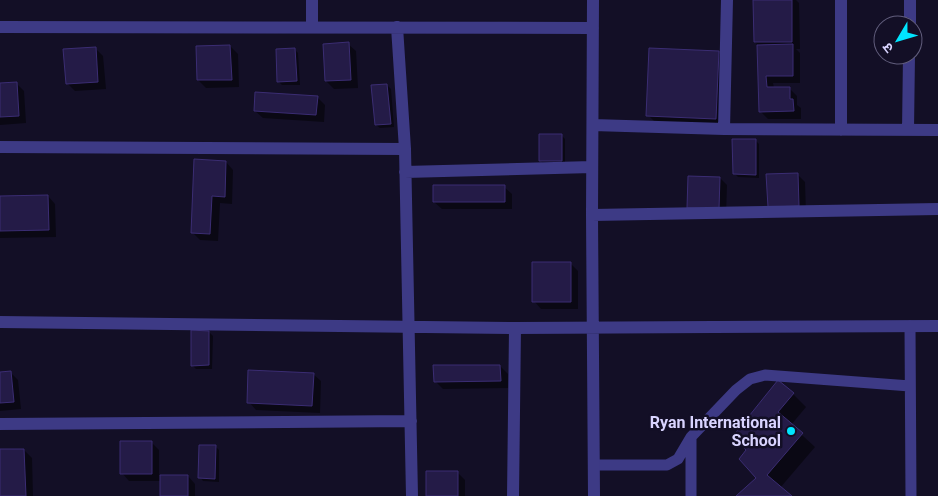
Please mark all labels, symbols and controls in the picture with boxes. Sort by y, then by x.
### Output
north arrow [873,15,923,65]
text: उ [878,39,897,56]
place label: Ryan International School [650,413,781,450]
marker: Ryan International School [785,425,797,437]

